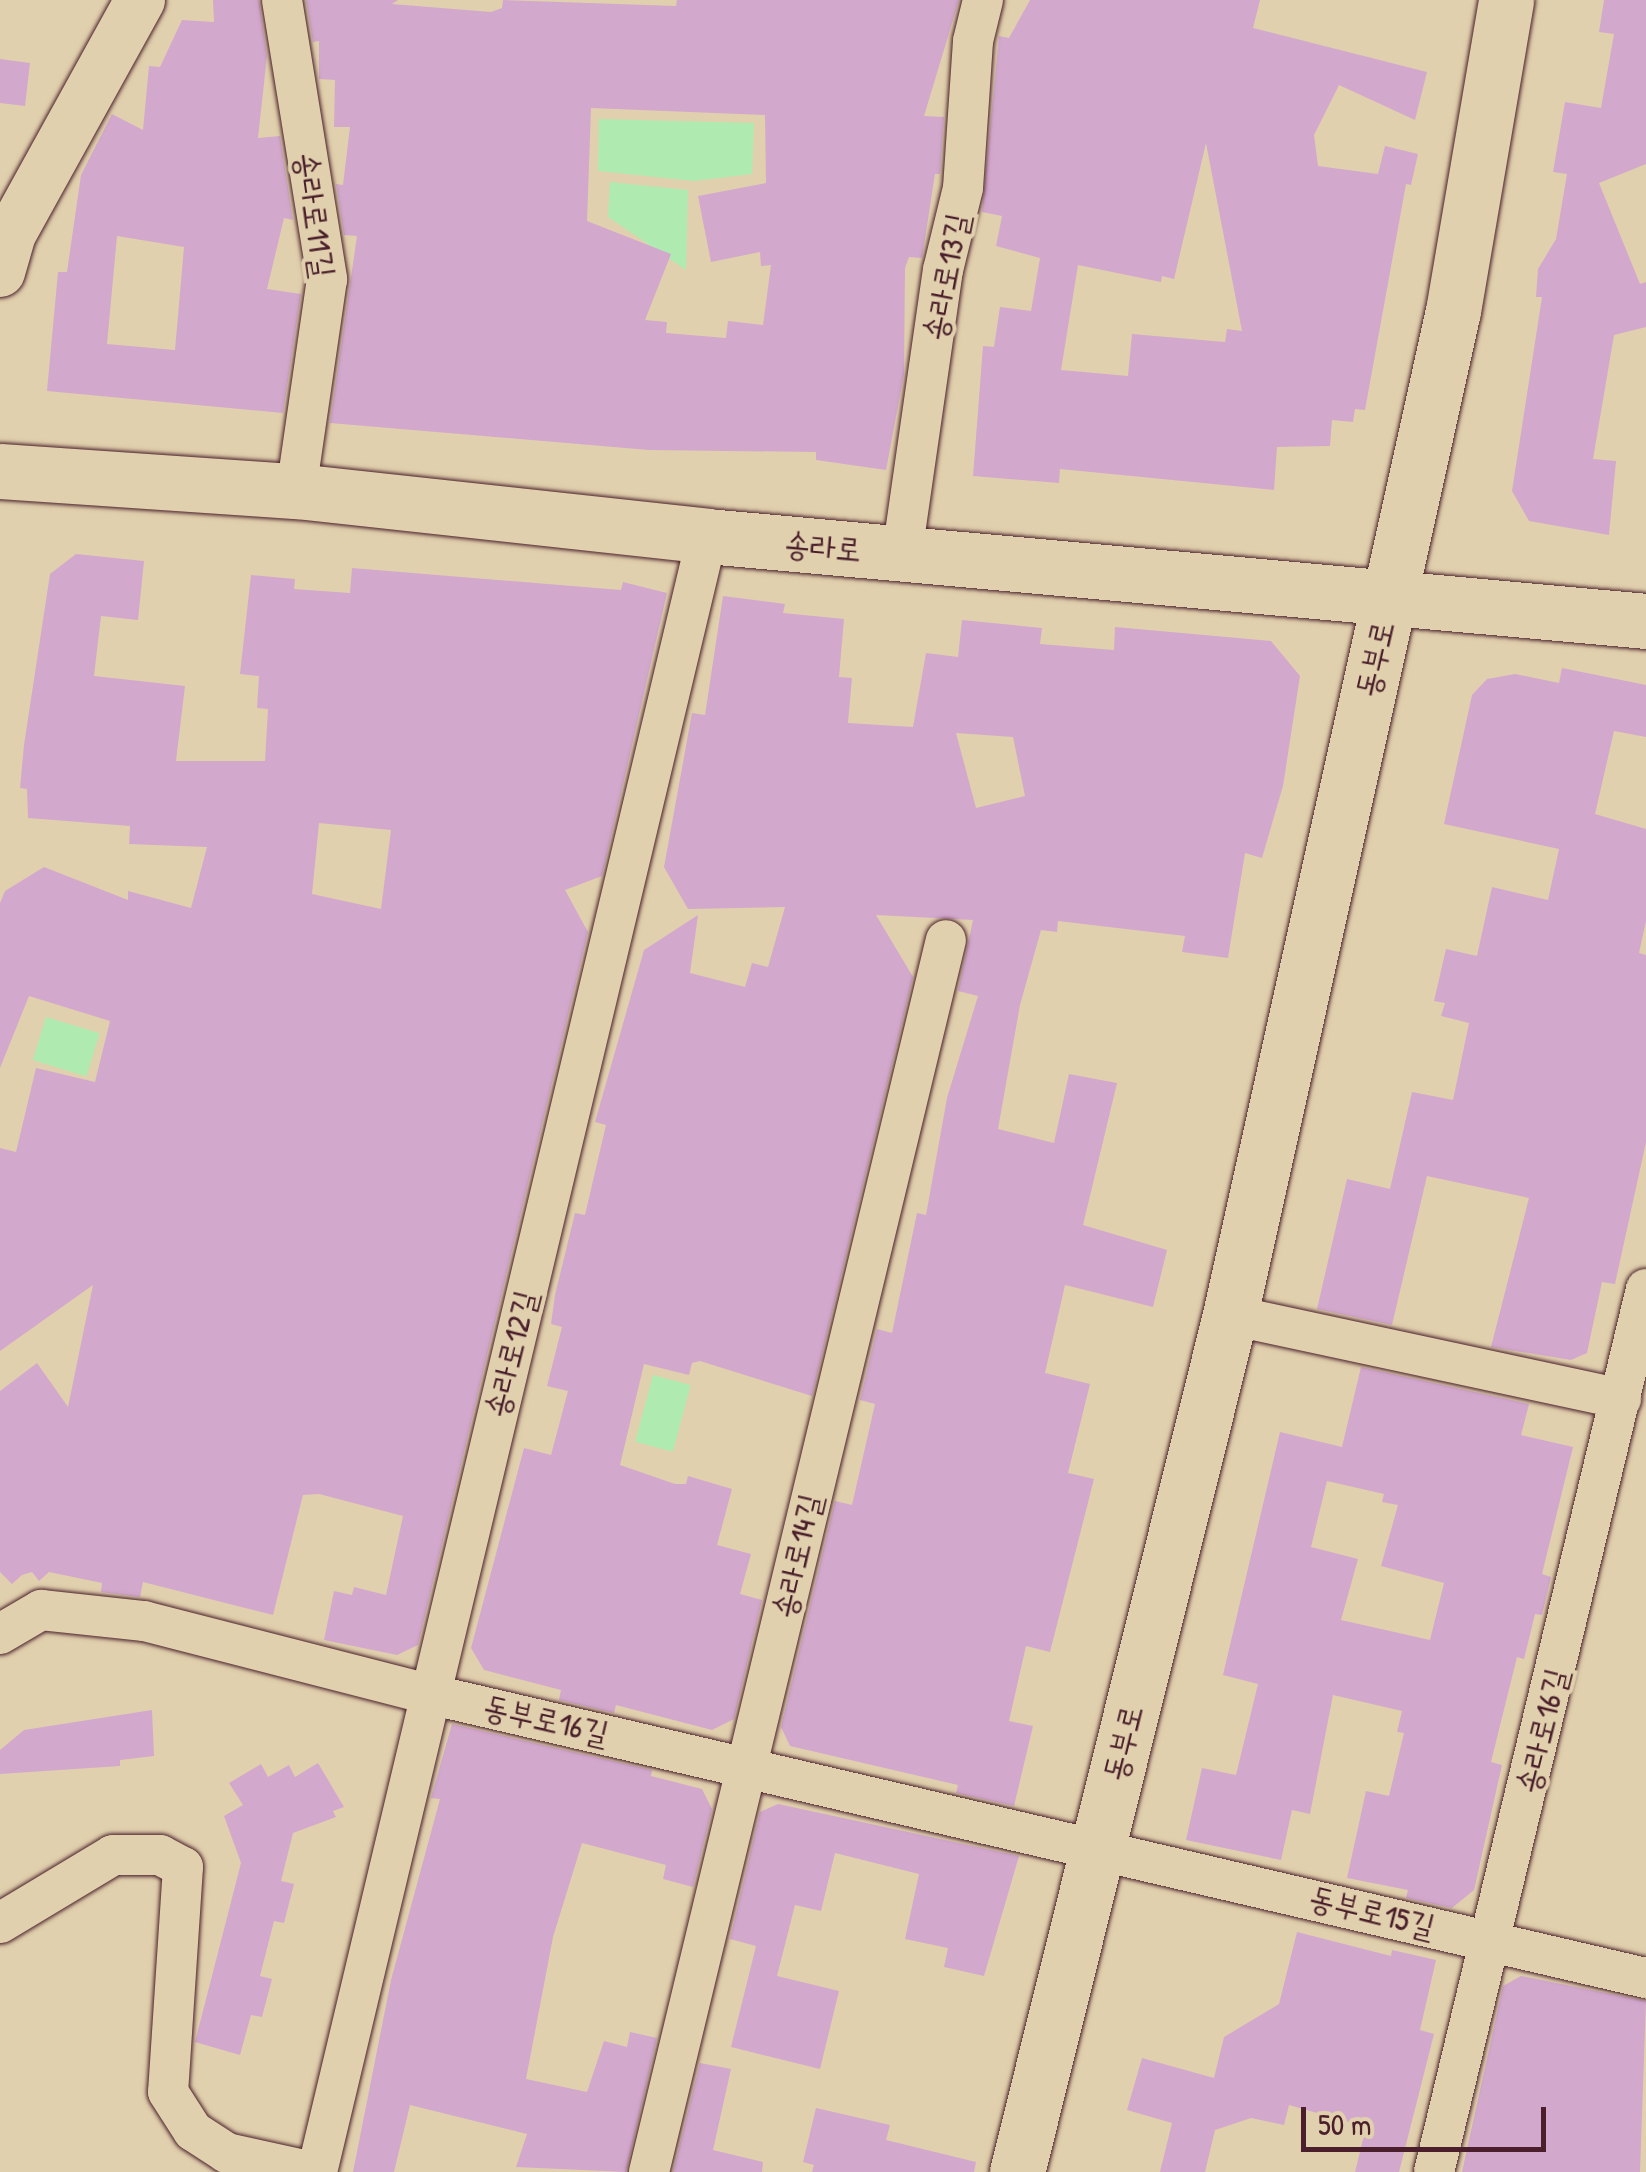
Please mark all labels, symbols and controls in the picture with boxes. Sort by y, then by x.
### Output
street label: 송라로11길 [287,150,343,280]
street label: 송라로13길 [915,210,977,344]
street label: 송라로 [783,525,863,569]
street label: 동부로 [1348,617,1402,701]
street label: 송라로12길 [477,1286,545,1422]
street label: 송라로14길 [764,1490,830,1622]
street label: 송라로16길 [1508,1665,1576,1797]
street label: 동부로16길 [480,1687,612,1753]
street label: 동부로 [1095,1701,1151,1785]
street label: 동부로15길 [1305,1878,1439,1946]
scale bar [1306,2087,1551,2149]
text: 50 m [1318,2104,1371,2144]

